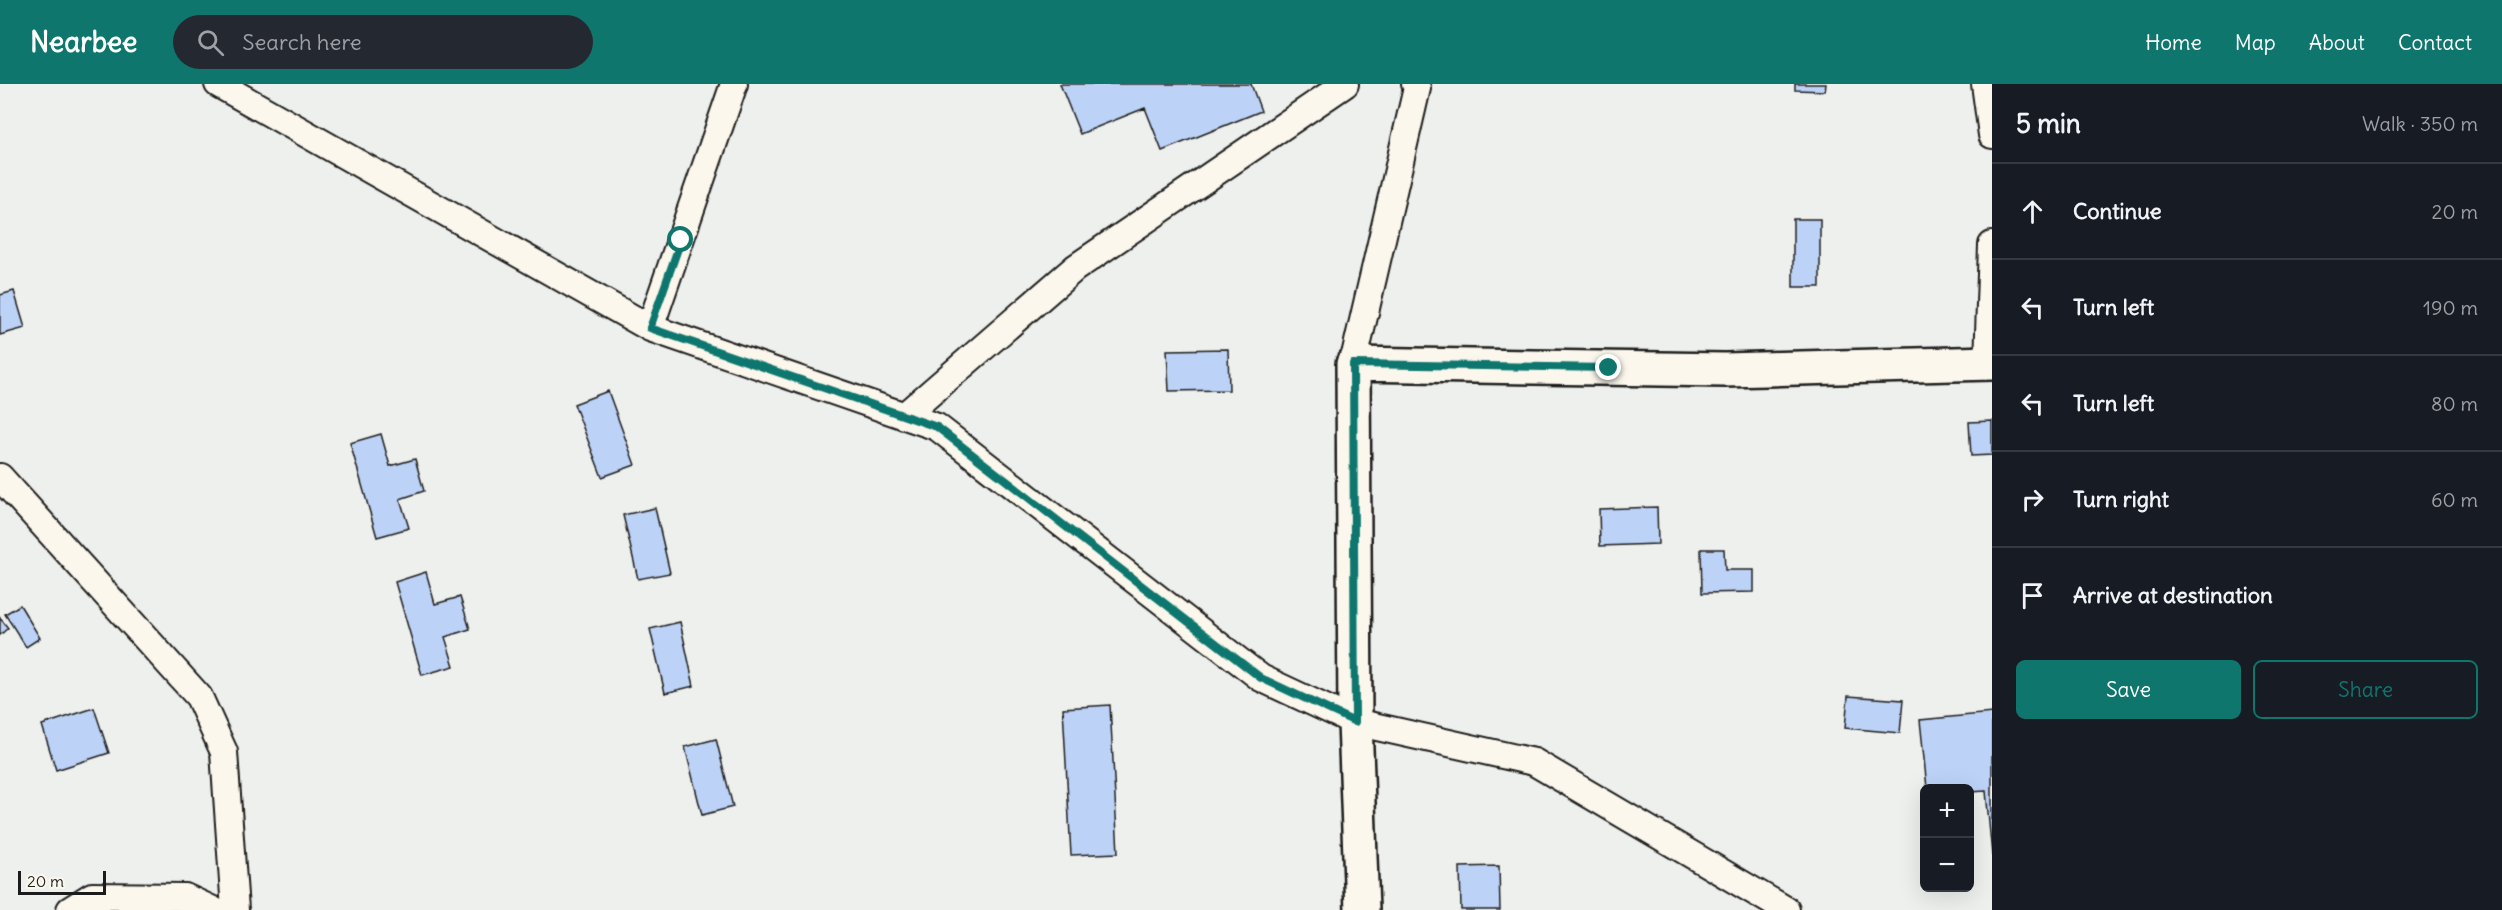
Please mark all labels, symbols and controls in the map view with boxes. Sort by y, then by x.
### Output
search box [173,15,593,69]
text: Nearbee [30,24,137,60]
icon: search [194,26,227,59]
text: Search here [242,28,362,56]
text: Home [2145,29,2202,56]
text: Map [2235,29,2276,56]
text: About [2309,29,2365,56]
text: Contact [2398,29,2472,56]
text: 5 min [2016,107,2081,140]
text: Walk · 350 m [2362,111,2478,136]
icon: ahead [2016,195,2049,228]
text: Continue [2073,197,2162,225]
text: 20 m [2432,199,2478,224]
route start [667,226,693,252]
icon: left [2016,291,2049,324]
text: Turn left [2073,293,2154,321]
text: 190 m [2423,295,2478,320]
route end [1595,354,1621,380]
icon: left [2016,387,2049,420]
text: Turn left [2073,389,2154,417]
text: 80 m [2431,391,2478,416]
icon: right [2016,483,2049,516]
text: Turn right [2073,485,2169,513]
text: 60 m [2431,487,2478,512]
icon: arrive [2016,579,2049,612]
text: Arrive at destination [2073,581,2273,609]
button: Save [2016,660,2241,719]
button: Share [2253,660,2478,719]
map controls [1920,784,1974,892]
button: + [1920,784,1974,838]
button: − [1920,838,1974,892]
scale bar [18,868,106,896]
text: 20 m [27,871,64,891]

